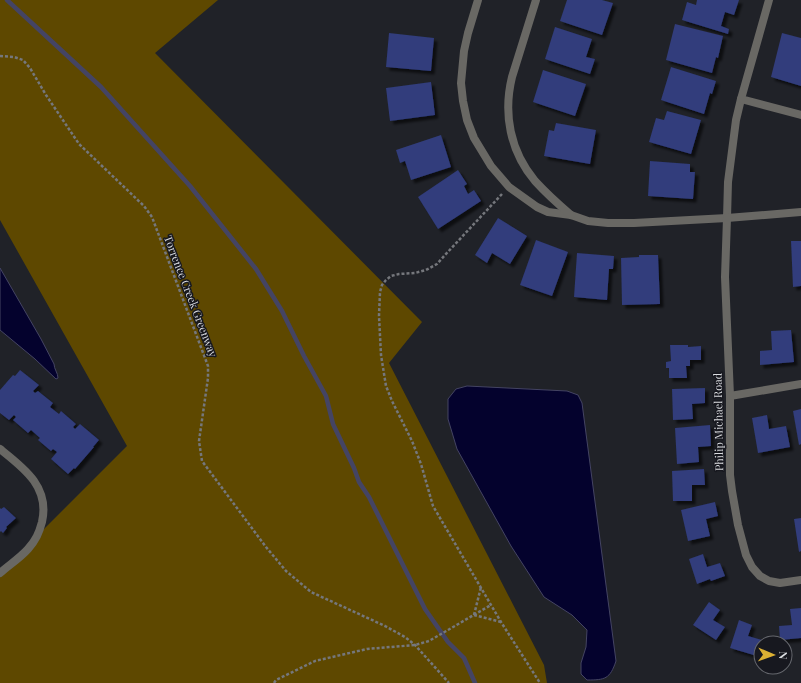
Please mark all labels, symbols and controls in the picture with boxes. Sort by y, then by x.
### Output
street label: Torrence Creek Greenway [161,233,221,359]
street label: Philip Michael Road [710,372,726,471]
north arrow [753,635,793,675]
text: N [776,651,791,660]

